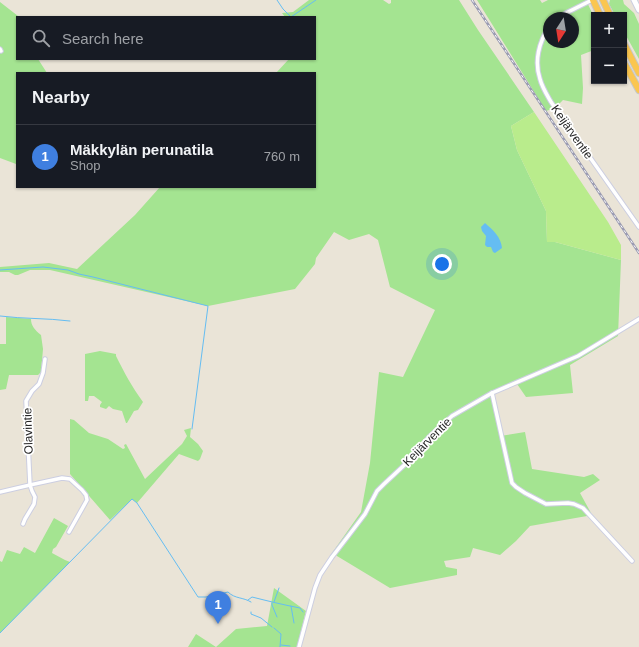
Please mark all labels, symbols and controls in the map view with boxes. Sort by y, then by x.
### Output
north arrow [543,12,579,48]
map controls [591,12,627,84]
button: + [591,12,627,48]
search box [16,16,316,60]
icon: search [30,27,52,49]
text: Search here [62,30,144,47]
button: − [591,48,627,84]
text: Nearby [32,88,90,107]
street label: Keijärventie [548,102,596,162]
text: Mäkkylän perunatila [70,141,213,158]
text: 1 [41,149,49,164]
text: 760 m [264,149,300,164]
text: Shop [70,158,100,173]
your location [432,254,452,274]
street label: Olavintie [20,407,36,455]
street label: Keijärventie [400,415,454,469]
pin: 1 [205,591,231,624]

